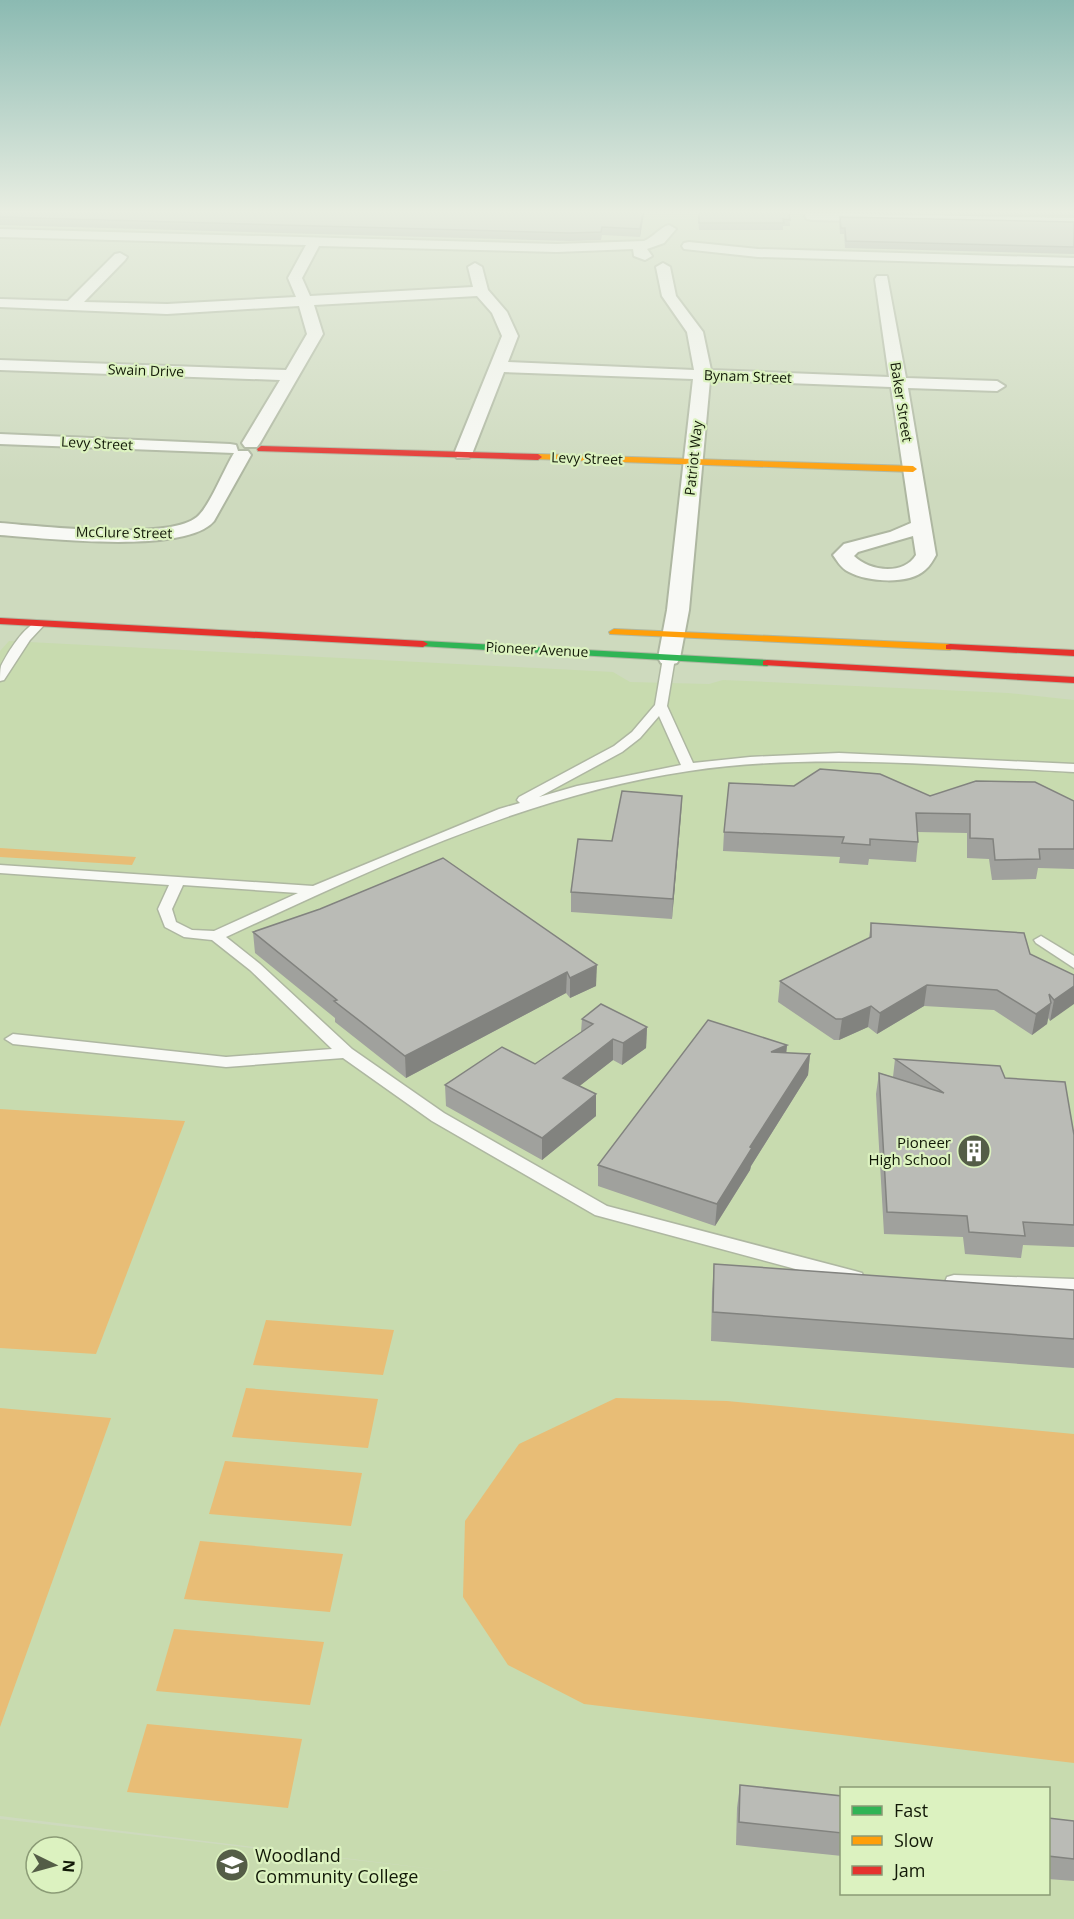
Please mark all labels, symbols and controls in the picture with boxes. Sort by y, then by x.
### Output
street label: Swain Drive [108,359,185,381]
street label: Baker Street [886,361,918,443]
street label: Bynam Street [704,365,792,387]
street label: Patriot Way [680,419,706,496]
street label: Levy Street [61,432,133,454]
street label: Levy Street [551,447,623,469]
street label: McClure Street [76,522,172,542]
street label: Pioneer Avenue [485,637,589,661]
place label: Pioneer High School [868,1132,951,1169]
building icon: Pioneer High School [956,1133,992,1169]
legend [840,1787,1050,1895]
text: Fast [894,1798,928,1822]
text: Slow [894,1828,933,1852]
north arrow [24,1835,84,1895]
place label: Woodland Community College [255,1843,418,1888]
school or university icon: Woodland Community College [214,1847,250,1883]
text: Jam [892,1858,926,1882]
text: N [57,1859,80,1874]

